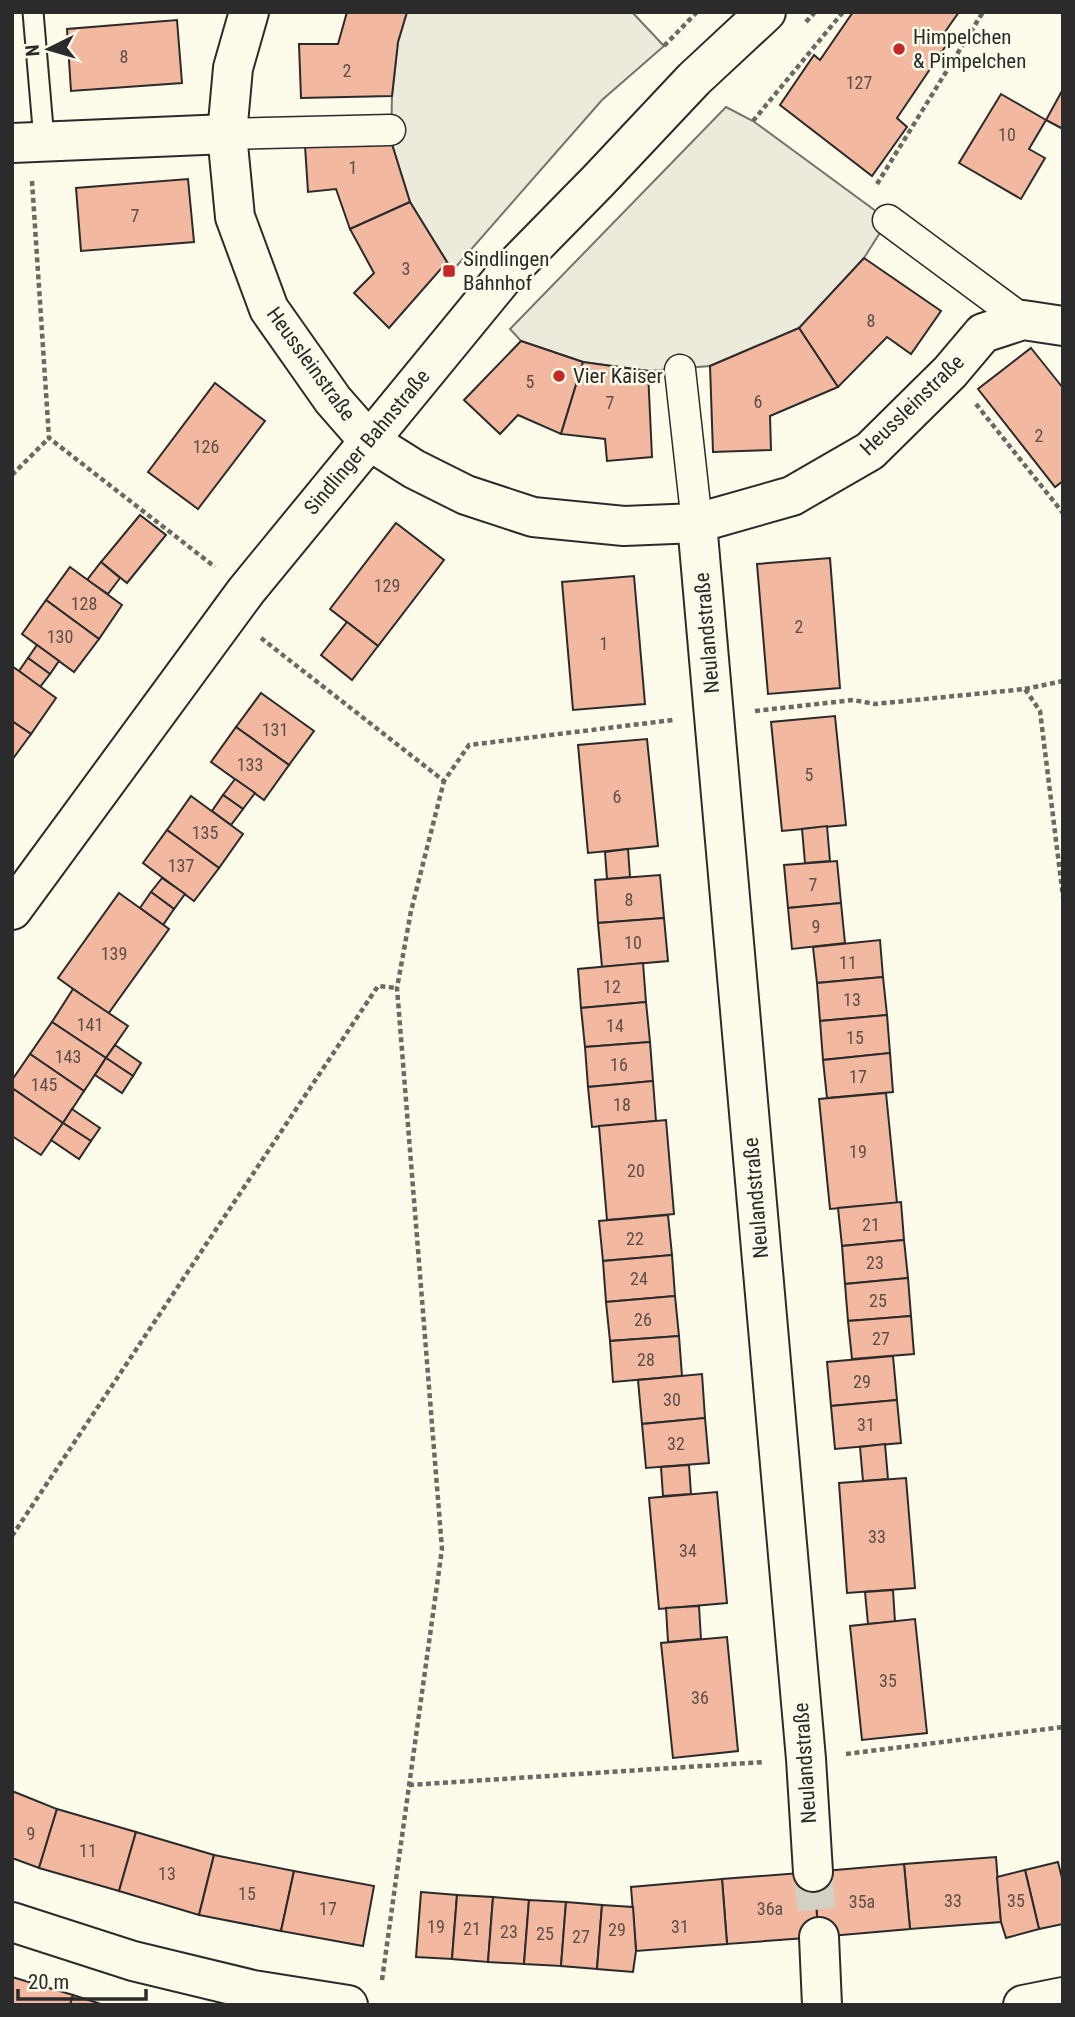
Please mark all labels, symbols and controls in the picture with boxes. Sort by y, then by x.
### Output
north arrow [14,14,84,84]
place label: Himpelchen & Pimpelchen [913,25,1026,73]
marker: Himpelchen & Pimpelchen [891,41,907,57]
text: N [21,44,45,57]
house number: 8 [120,46,128,67]
house number: 2 [343,60,352,81]
house number: 127 [846,72,872,93]
house number: 10 [998,124,1016,145]
house number: 1 [349,157,357,178]
house number: 7 [131,205,140,226]
place label: Sindlingen Bahnhof [463,247,549,295]
house number: 3 [402,258,410,279]
marker: Sindlingen Bahnhof [441,263,457,279]
street label: Heussleinstraße [262,303,360,426]
house number: 8 [867,310,875,331]
street label: Heussleinstraße [855,350,969,460]
street label: Sindlinger Bahnstraße [299,364,435,519]
place label: Vier Kaiser [573,364,663,388]
marker: Vier Kaiser [551,368,567,384]
house number: 5 [526,371,535,392]
house number: 6 [754,391,762,412]
house number: 7 [606,392,615,413]
house number: 2 [1035,425,1044,446]
house number: 126 [193,436,219,457]
street label: Neulandstraße [690,571,724,694]
house number: 129 [374,575,400,596]
house number: 128 [71,593,97,614]
house number: 2 [795,616,804,637]
house number: 130 [47,626,73,647]
house number: 1 [600,633,608,654]
house number: 131 [262,719,288,740]
house number: 133 [237,754,263,775]
house number: 5 [805,764,814,785]
house number: 6 [613,786,621,807]
house number: 135 [192,822,218,843]
house number: 137 [168,855,194,876]
house number: 7 [809,874,818,895]
house number: 8 [625,889,633,910]
house number: 9 [812,916,820,937]
house number: 10 [624,932,642,953]
house number: 139 [101,943,127,964]
house number: 11 [839,952,857,973]
house number: 12 [603,976,621,997]
house number: 13 [843,989,861,1010]
house number: 141 [77,1014,103,1035]
house number: 14 [606,1015,624,1036]
house number: 15 [846,1027,864,1048]
house number: 143 [55,1046,81,1067]
house number: 16 [610,1054,628,1075]
house number: 17 [849,1066,867,1087]
house number: 145 [31,1074,57,1095]
house number: 18 [613,1094,631,1115]
street label: Neulandstraße [739,1136,773,1259]
house number: 19 [849,1141,867,1162]
house number: 20 [627,1160,645,1181]
house number: 21 [862,1214,880,1235]
house number: 22 [626,1228,644,1249]
house number: 23 [866,1252,884,1273]
house number: 24 [630,1268,648,1289]
house number: 25 [869,1290,887,1311]
house number: 26 [634,1309,652,1330]
house number: 27 [872,1328,890,1349]
house number: 28 [637,1349,655,1370]
house number: 29 [853,1371,871,1392]
house number: 30 [663,1389,681,1410]
house number: 31 [857,1414,875,1435]
house number: 32 [667,1433,685,1454]
house number: 33 [868,1526,886,1547]
house number: 34 [679,1540,697,1561]
house number: 35 [879,1670,897,1691]
house number: 36 [691,1687,709,1708]
street label: Neulandstraße [789,1702,821,1824]
house number: 9 [27,1823,35,1844]
house number: 11 [79,1840,97,1861]
house number: 13 [158,1863,176,1884]
house number: 15 [238,1883,256,1904]
house number: 33 [944,1890,962,1911]
house number: 35 [1007,1890,1025,1911]
house number: 35a [849,1891,875,1912]
house number: 17 [319,1898,337,1919]
house number: 36a [757,1898,783,1919]
house number: 19 [427,1916,445,1937]
house number: 31 [671,1916,689,1937]
house number: 21 [463,1918,481,1939]
house number: 29 [608,1919,626,1940]
house number: 23 [500,1921,518,1942]
house number: 25 [536,1923,554,1944]
house number: 27 [572,1926,590,1947]
scale bar [18,1958,145,2002]
text: 20 m [28,1970,69,1994]

